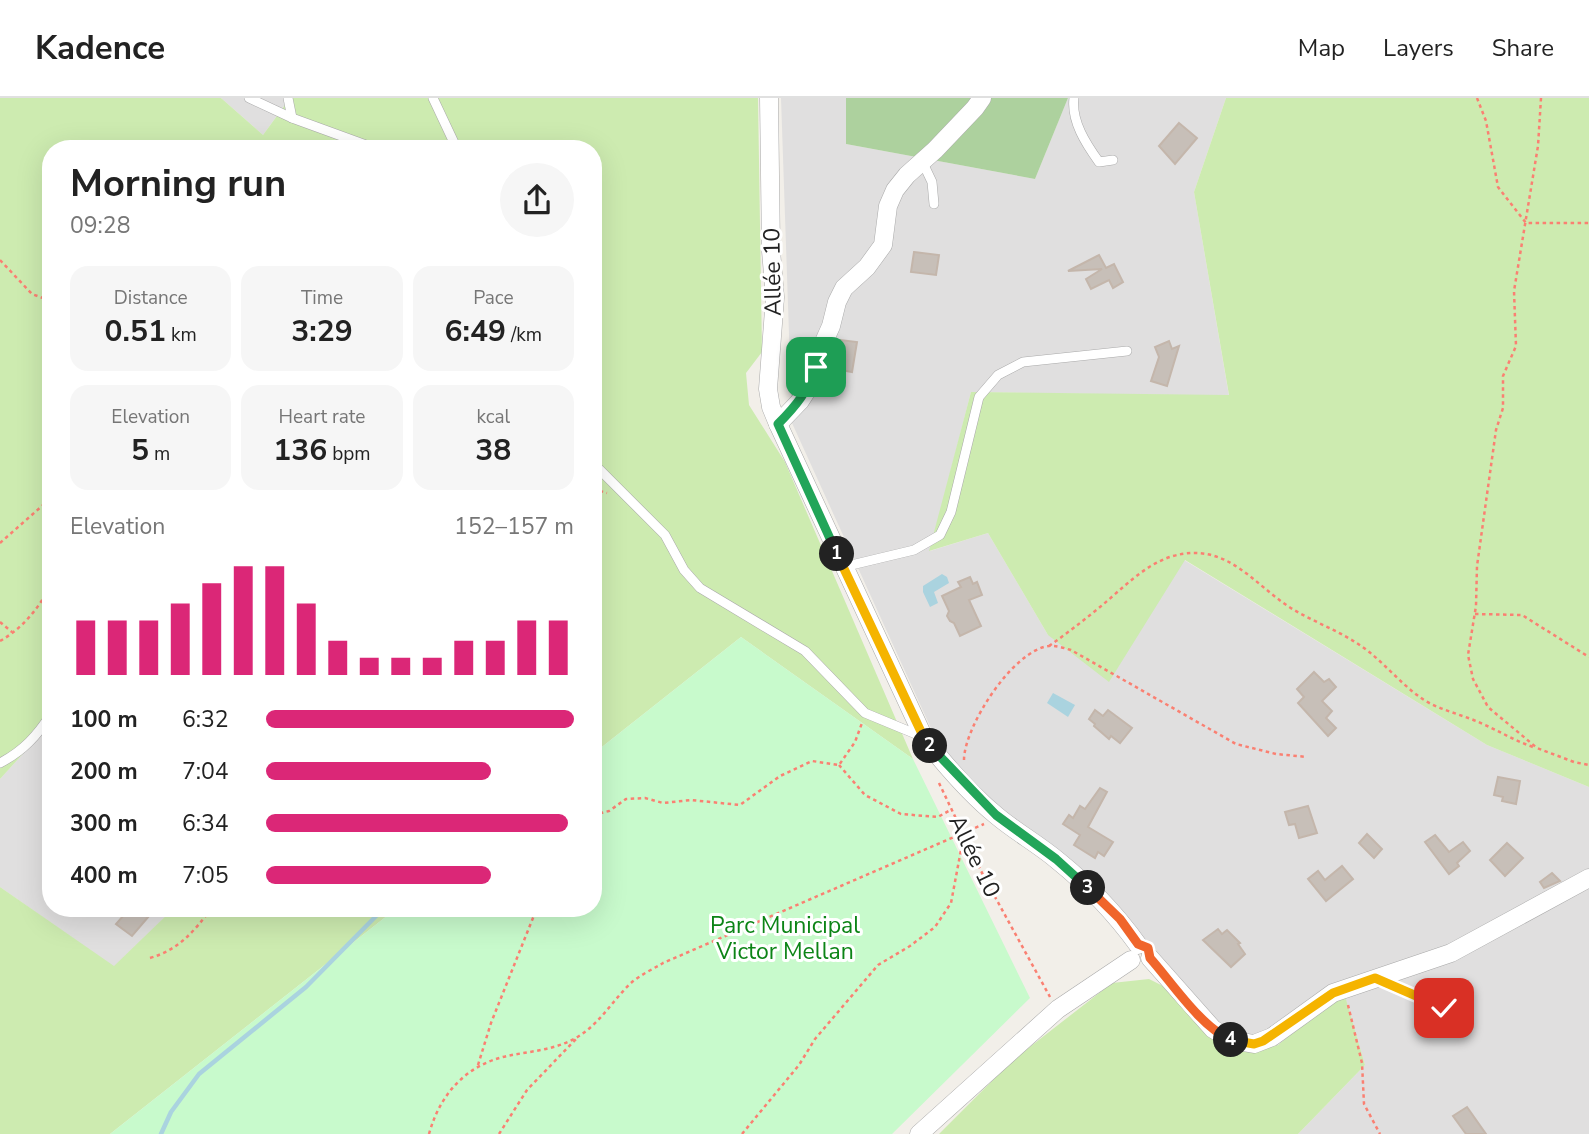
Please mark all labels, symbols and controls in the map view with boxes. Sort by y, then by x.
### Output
text: Kadence [35,26,165,71]
text: Map [1298,32,1345,64]
text: Layers [1383,32,1454,64]
text: Share [1492,32,1554,64]
text: Morning run [70,158,286,209]
button: share [500,163,574,237]
text: 09:28 [70,210,130,241]
street label: Allée 10 [756,228,789,316]
text: Distance [114,285,188,311]
text: Time [301,285,343,311]
text: Pace [473,285,514,311]
text: 0.51 [105,311,166,352]
text: 3:29 [291,311,353,352]
text: 6:49 [445,311,506,352]
text: km [166,322,197,348]
text: /km [506,322,542,348]
pin [786,337,846,397]
icon: arrive [797,348,835,386]
text: Elevation [111,404,190,430]
text: Heart rate [279,404,365,430]
text: kcal [476,404,510,430]
text: 5 [131,430,149,471]
text: 136 [273,430,327,471]
text: 38 [475,430,511,471]
text: m [149,441,170,467]
text: bpm [327,441,371,467]
text: Elevation [70,511,165,542]
text: 152–157 m [454,511,574,542]
pin: 1 [820,536,854,572]
text: 1 [831,540,842,566]
text: 100 m [70,704,138,735]
text: 6:32 [182,704,229,735]
pin: 2 [912,728,948,764]
text: 2 [924,732,935,758]
text: 200 m [70,756,138,787]
text: 7:04 [182,756,229,787]
text: 300 m [70,808,138,839]
text: 6:34 [182,808,229,839]
street label: Allée 10 [941,810,1008,903]
text: 400 m [70,860,138,891]
text: 7:05 [182,860,229,891]
pin: 3 [1070,870,1106,906]
text: 3 [1082,874,1093,900]
park label: Parc Municipal Victor Mellan [710,910,860,967]
pin [1414,978,1474,1038]
icon: check [1425,989,1463,1027]
pin: 4 [1214,1023,1248,1058]
text: 4 [1225,1026,1236,1052]

